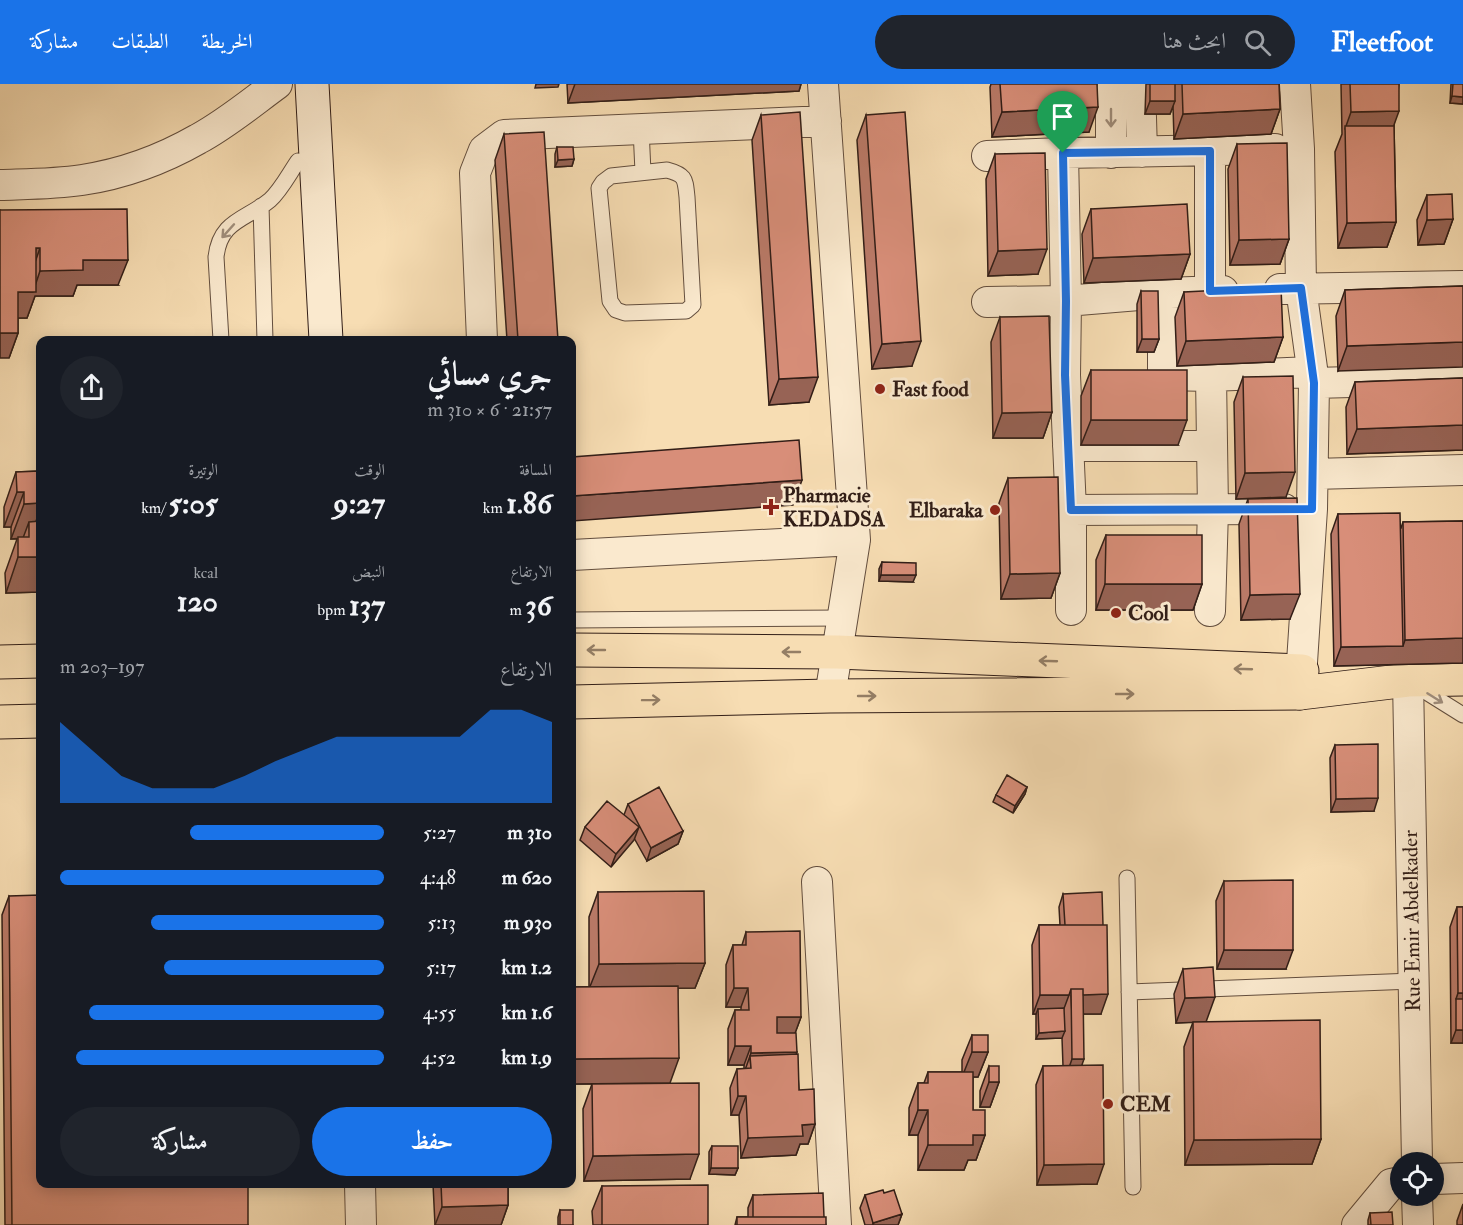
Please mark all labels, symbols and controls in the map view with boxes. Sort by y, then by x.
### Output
search box [875,15,1295,69]
text: Fleetfoot [1331,25,1433,60]
icon: search [1241,26,1274,59]
text: ابحث هنا [1163,27,1226,55]
text: مشاركة [30,28,78,55]
text: الطبقات [111,28,168,55]
text: الخريطة [201,28,253,55]
pin [1037,91,1088,153]
icon: arrive [1046,100,1079,133]
one-way arrow [1105,108,1117,128]
one-way arrow [221,223,235,238]
text: جري مسائي [428,354,552,395]
button: share [60,356,123,419]
place label: Fast food [892,376,970,403]
marker: Fast food [873,382,887,396]
text: 21:57 · 6 × 310 m [427,397,552,422]
text: الوتيرة [188,460,218,480]
text: الوقت [354,460,385,480]
text: المسافة [519,460,552,480]
place label: Pharmacie KEDADSA [783,482,886,533]
text: 5:05 [169,485,218,522]
text: 9:27 [333,485,385,522]
text: 1.86 [506,485,552,522]
place label: Elbaraka [909,497,984,524]
text: /km [141,498,169,518]
text: km [483,498,506,518]
marker: Pharmacie KEDADSA [764,500,778,514]
marker: Elbaraka [988,503,1002,517]
text: النبض [352,562,385,582]
text: الارتفاع [510,562,552,582]
text: kcal [193,563,218,583]
text: 120 [177,583,218,620]
text: 137 [349,587,385,624]
text: 36 [525,587,552,624]
text: bpm [317,600,349,620]
text: m [510,600,525,620]
place label: Cool [1128,600,1169,627]
marker: Cool [1109,606,1123,620]
one-way arrow [586,644,606,656]
one-way arrow [781,646,801,658]
text: 197–203 m [60,654,144,679]
one-way arrow [1039,655,1059,666]
text: الارتفاع [500,657,552,682]
one-way arrow [1234,663,1254,674]
one-way arrow [1114,688,1134,700]
one-way arrow [856,690,876,702]
one-way arrow [1427,691,1444,704]
one-way arrow [640,695,660,706]
text: 5:27 [423,820,456,845]
text: 310 m [507,820,552,845]
street label: Rue Emir Abdelkader [1397,830,1427,1012]
text: 4:48 [420,865,456,890]
text: 620 m [502,865,552,890]
text: 5:13 [427,910,456,935]
text: 930 m [504,910,552,935]
text: 5:17 [426,955,456,980]
text: 1.2 km [502,955,552,980]
text: 4:55 [423,1000,456,1025]
text: 1.6 km [502,1000,552,1025]
text: 4:52 [421,1045,456,1070]
text: 1.9 km [501,1045,552,1070]
place label: CEM [1120,1091,1171,1118]
marker: CEM [1101,1097,1115,1111]
button: مشاركة [60,1107,300,1176]
button: حفظ [312,1107,552,1176]
map controls [1390,1152,1444,1206]
button: locate [1390,1152,1444,1206]

